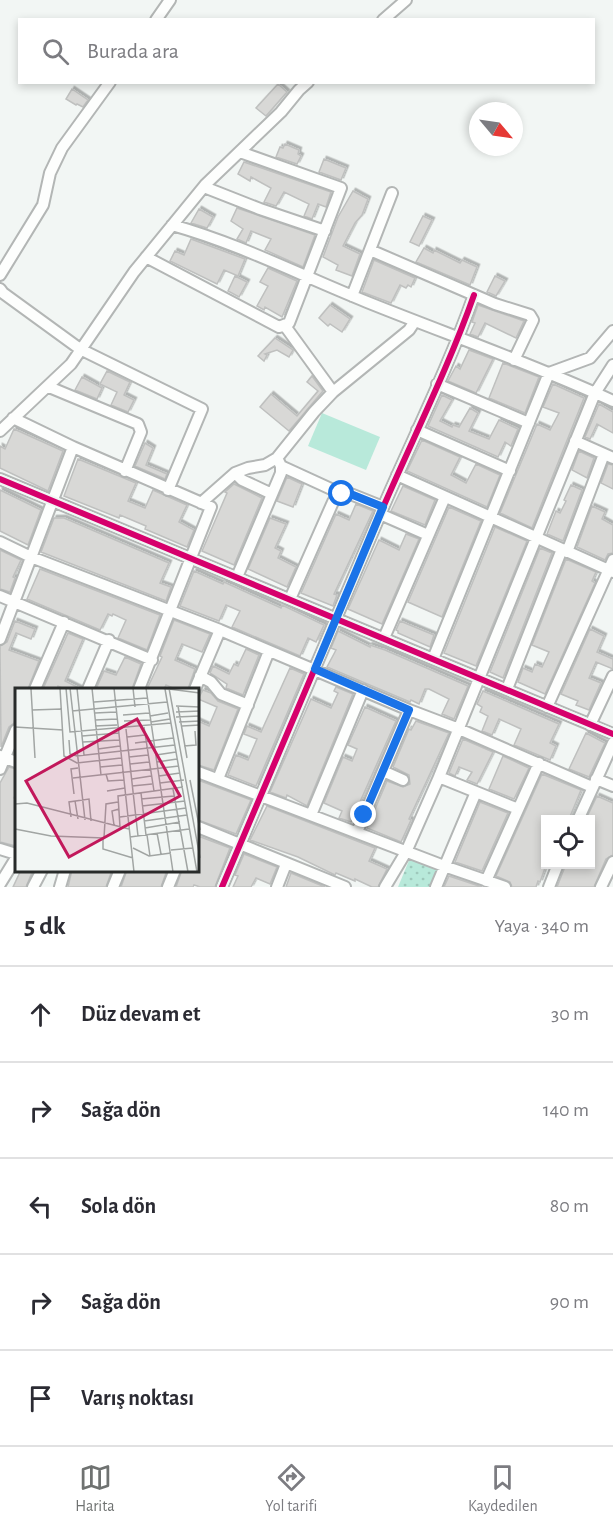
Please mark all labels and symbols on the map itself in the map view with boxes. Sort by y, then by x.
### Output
north arrow [469,102,523,156]
route start [328,480,354,506]
inset map [15,688,200,872]
route end [350,801,376,827]

